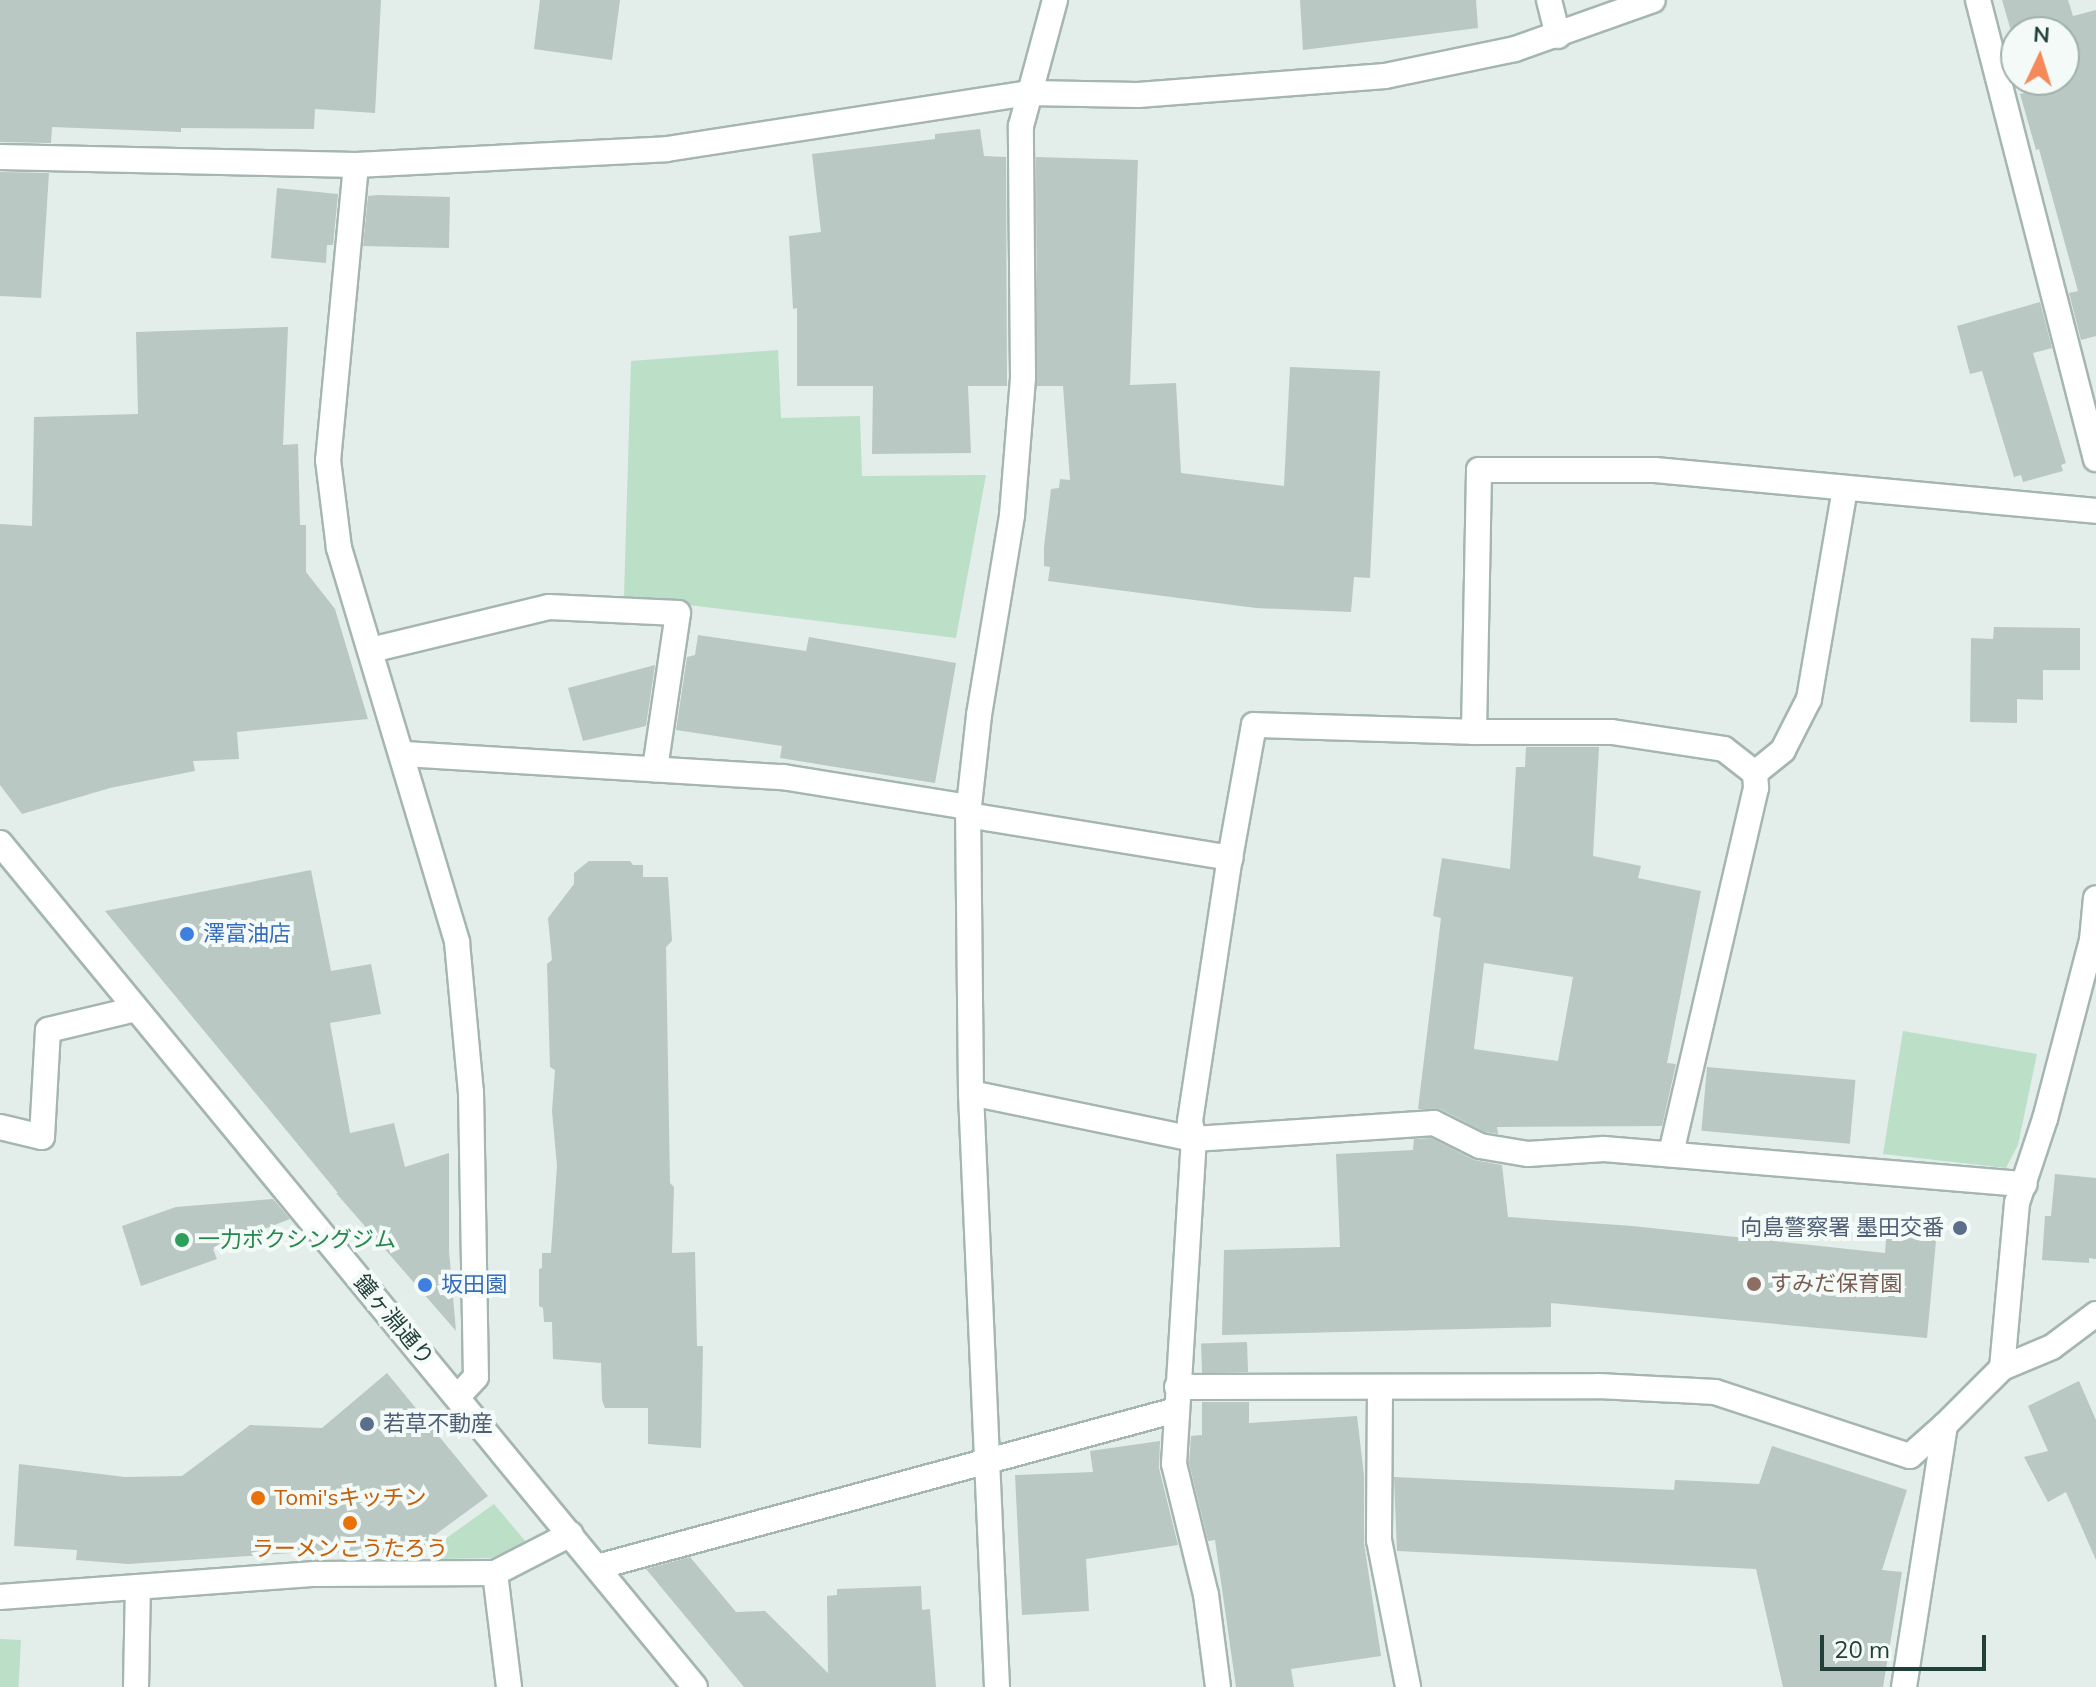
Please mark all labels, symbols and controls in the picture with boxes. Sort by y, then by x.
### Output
north arrow [2000,16,2080,96]
text: N [2032,20,2051,49]
place label: 澤富油店 [203,921,291,947]
marker: 澤富油店 [178,925,196,943]
place label: 向島警察署 墨田交番 [1740,1215,1944,1241]
marker: 向島警察署 墨田交番 [1951,1219,1969,1237]
place label: 一力ボクシングジム [198,1227,396,1253]
marker: 一力ボクシングジム [173,1231,191,1249]
street label: 鐘ヶ淵通り [349,1269,439,1371]
place label: すみだ保育園 [1770,1271,1902,1297]
place label: 坂田園 [441,1272,507,1298]
marker: すみだ保育園 [1745,1275,1763,1293]
marker: 坂田園 [416,1276,434,1294]
place label: 若草不動産 [383,1411,493,1437]
marker: 若草不動産 [358,1415,376,1433]
place label: Tomi'sキッチン [274,1485,426,1511]
marker: Tomi'sキッチン [249,1489,267,1507]
marker: ラーメンこうたろう [341,1514,359,1532]
place label: ラーメンこうたろう [251,1536,449,1562]
scale bar [1824,1619,1990,1669]
text: 20 m [1834,1634,1890,1664]

